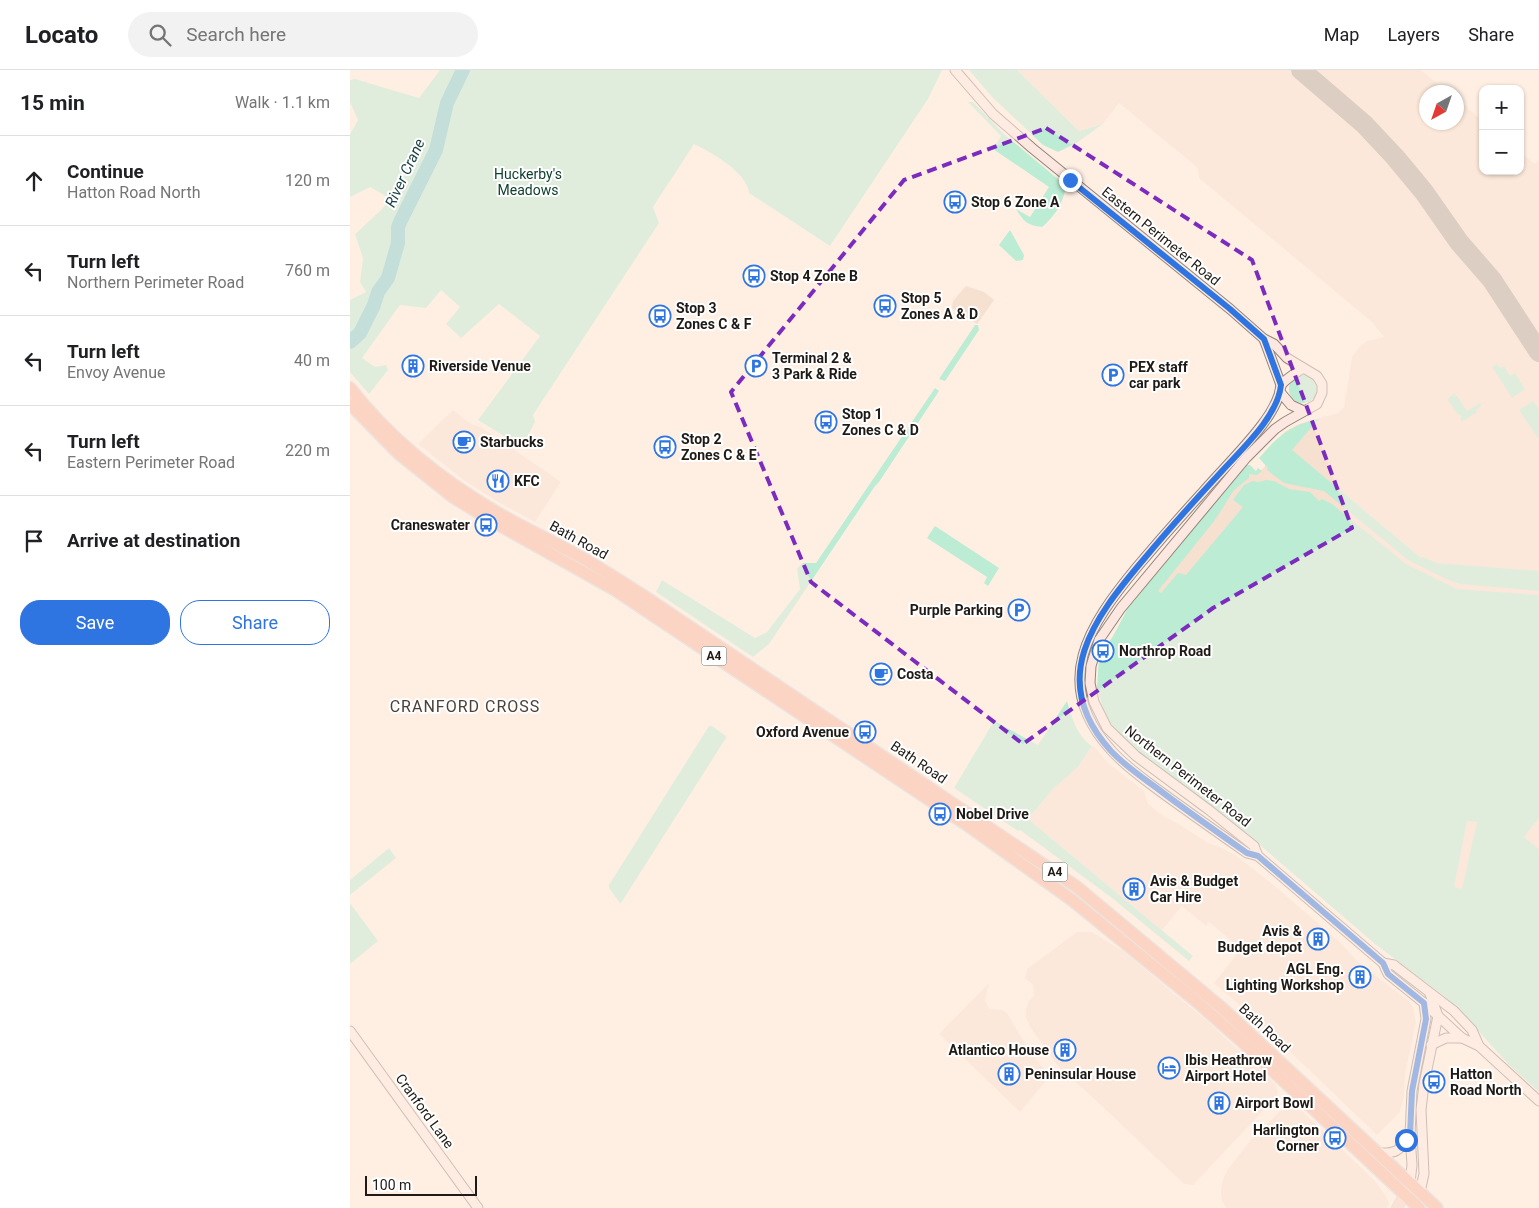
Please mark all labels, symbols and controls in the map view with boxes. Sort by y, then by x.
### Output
search box [128,12,478,57]
text: Locato [25,21,98,49]
icon: search [146,21,174,49]
text: Search here [186,23,286,46]
text: Map [1324,24,1359,45]
text: Layers [1387,24,1440,45]
text: Share [1468,24,1514,45]
north arrow [1419,85,1464,130]
map controls [1479,85,1524,175]
button: + [1479,85,1524,130]
text: 15 min [20,91,85,115]
text: Walk · 1.1 km [235,93,330,112]
button: − [1479,130,1524,175]
water label: River Crane [381,136,429,210]
text: Continue [67,160,144,183]
park label: Huckerby's Meadows [494,166,562,198]
icon: ahead [20,167,48,195]
route end [1059,169,1082,192]
text: 120 m [285,171,330,190]
text: Hatton Road North [67,183,200,202]
street label: Eastern Perimeter Road [1099,183,1223,289]
bus stop icon: Stop 6 Zone A [943,190,967,214]
place label: Stop 6 Zone A [971,194,1060,210]
text: Turn left [67,250,140,273]
icon: left [20,257,48,285]
text: 760 m [285,261,330,280]
bus stop icon: Stop 4 Zone B [742,264,766,288]
place label: Stop 4 Zone B [770,268,858,284]
text: Northern Perimeter Road [67,273,244,292]
place label: Stop 5 Zones A & D [901,290,978,322]
bus stop icon: Stop 5 Zones A & D [873,294,897,318]
place label: Stop 3 Zones C & F [676,300,752,332]
bus stop icon: Stop 3 Zones C & F [648,304,672,328]
text: Turn left [67,340,140,363]
icon: left [20,347,48,375]
place label: Terminal 2 & 3 Park & Ride [772,350,857,382]
text: 40 m [294,351,330,370]
building icon: Riverside Venue [401,354,425,378]
parking icon: Terminal 2 & 3 Park & Ride [744,354,768,378]
place label: Riverside Venue [429,358,531,374]
place label: PEX staff car park [1129,359,1189,391]
text: Envoy Avenue [67,363,165,382]
parking icon: PEX staff car park [1101,363,1125,387]
place label: Stop 1 Zones C & D [842,406,919,438]
bus stop icon: Stop 1 Zones C & D [814,410,838,434]
text: Turn left [67,430,140,453]
cafe icon: Starbucks [452,430,476,454]
place label: Stop 2 Zones C & E [681,431,757,463]
place label: Starbucks [480,434,544,450]
bus stop icon: Stop 2 Zones C & E [653,435,677,459]
icon: left [20,437,48,465]
text: 220 m [285,441,330,460]
text: Eastern Perimeter Road [67,453,235,472]
restaurant icon: KFC [486,469,510,493]
place label: KFC [514,473,540,489]
bus stop icon: Craneswater [474,513,498,537]
place label: Craneswater [391,517,470,533]
street label: Bath Road [547,517,611,563]
icon: arrive [20,527,48,555]
text: Arrive at destination [67,529,240,552]
parking icon: Purple Parking [1007,598,1031,622]
button: Save [20,600,170,645]
button: Share [180,600,330,645]
place label: Purple Parking [910,602,1003,618]
bus stop icon: Northrop Road [1091,639,1115,663]
place label: Northrop Road [1119,643,1211,659]
road number: A4 [702,646,726,666]
cafe icon: Costa [869,662,893,686]
place label: Costa [897,666,934,682]
district label: CRANFORD CROSS [390,697,540,716]
bus stop icon: Oxford Avenue [853,720,877,744]
street label: Northern Perimeter Road [1122,722,1254,830]
place label: Oxford Avenue [756,724,849,740]
street label: Bath Road [888,737,950,787]
bus stop icon: Nobel Drive [928,802,952,826]
place label: Nobel Drive [956,806,1029,822]
road number: A4 [1042,862,1068,882]
place label: Avis & Budget Car Hire [1150,873,1238,905]
building icon: Avis & Budget Car Hire [1122,877,1146,901]
place label: Avis & Budget depot [1218,923,1303,955]
building icon: Avis & Budget depot [1306,927,1330,951]
place label: AGL Eng. Lighting Workshop [1226,961,1344,993]
building icon: AGL Eng. Lighting Workshop [1348,965,1372,989]
street label: Bath Road [1236,1000,1294,1056]
building icon: Atlantico House [1053,1038,1077,1062]
place label: Atlantico House [948,1042,1049,1058]
place label: Ibis Heathrow Airport Hotel [1185,1052,1273,1084]
hotel icon: Ibis Heathrow Airport Hotel [1157,1056,1181,1080]
building icon: Peninsular House [997,1062,1021,1086]
place label: Peninsular House [1025,1066,1137,1082]
place label: Hatton Road North [1450,1066,1522,1098]
bus stop icon: Hatton Road North [1422,1070,1446,1094]
street label: Cranford Lane [393,1071,457,1151]
building icon: Airport Bowl [1207,1091,1231,1115]
place label: Airport Bowl [1235,1095,1314,1111]
place label: Harlington Corner [1253,1122,1319,1154]
bus stop icon: Harlington Corner [1323,1126,1347,1150]
route start [1395,1129,1418,1152]
scale bar [365,1173,478,1196]
text: 100 m [372,1177,411,1193]

